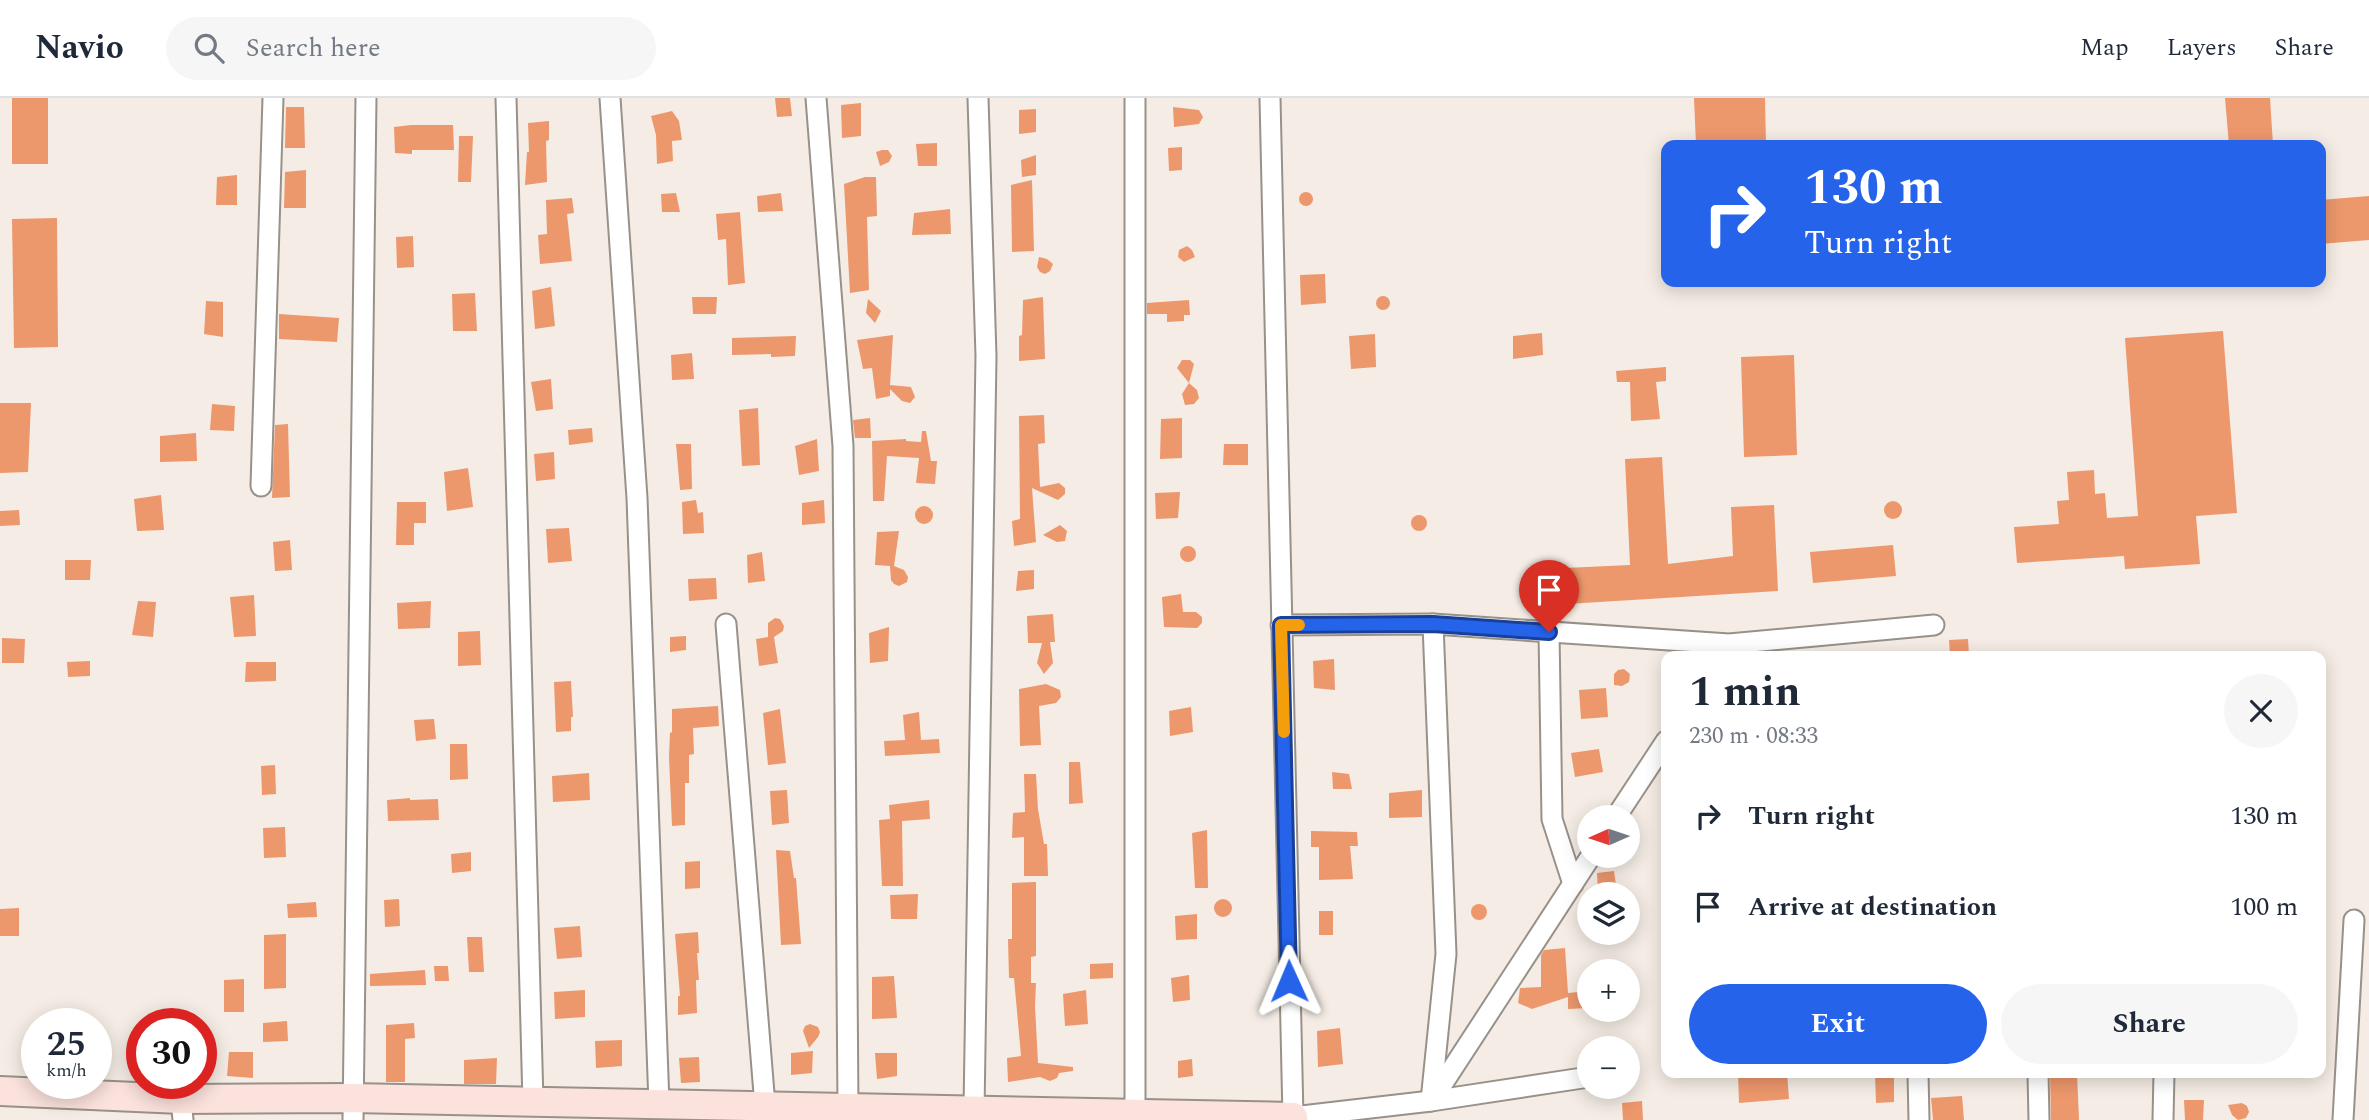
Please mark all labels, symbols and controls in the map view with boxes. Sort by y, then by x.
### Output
search box [166,17,656,80]
text: Navio [35,23,124,73]
text: Search here [246,28,381,68]
icon: search [190,29,228,67]
text: Map [2080,30,2129,66]
text: Layers [2167,30,2237,66]
text: Share [2275,30,2334,66]
text: 130 m [1804,151,1943,226]
icon: right [1689,168,1780,259]
text: Turn right [1804,219,1952,268]
pin [1519,560,1579,632]
icon: arrive [1530,571,1568,609]
text: 1 min [1689,661,1801,724]
button: close [2224,674,2298,748]
text: 230 m · 08:33 [1689,719,1818,754]
text: Turn right [1748,796,1875,836]
text: 130 m [2230,796,2298,836]
icon: right [1689,797,1727,835]
north arrow [1577,805,1640,868]
map controls [1577,805,1640,1099]
button: layers [1577,882,1640,945]
text: Arrive at destination [1748,887,1997,927]
text: 100 m [2230,887,2298,927]
icon: arrive [1689,888,1727,926]
position arrow [1252,944,1326,1018]
button: + [1577,959,1640,1022]
button: Exit [1689,984,1987,1064]
button: Share [2001,984,2298,1064]
speed limit sign: 30 [126,1008,217,1099]
text: 25 [47,1018,86,1071]
button: − [1577,1036,1640,1099]
text: km/h [46,1057,87,1084]

